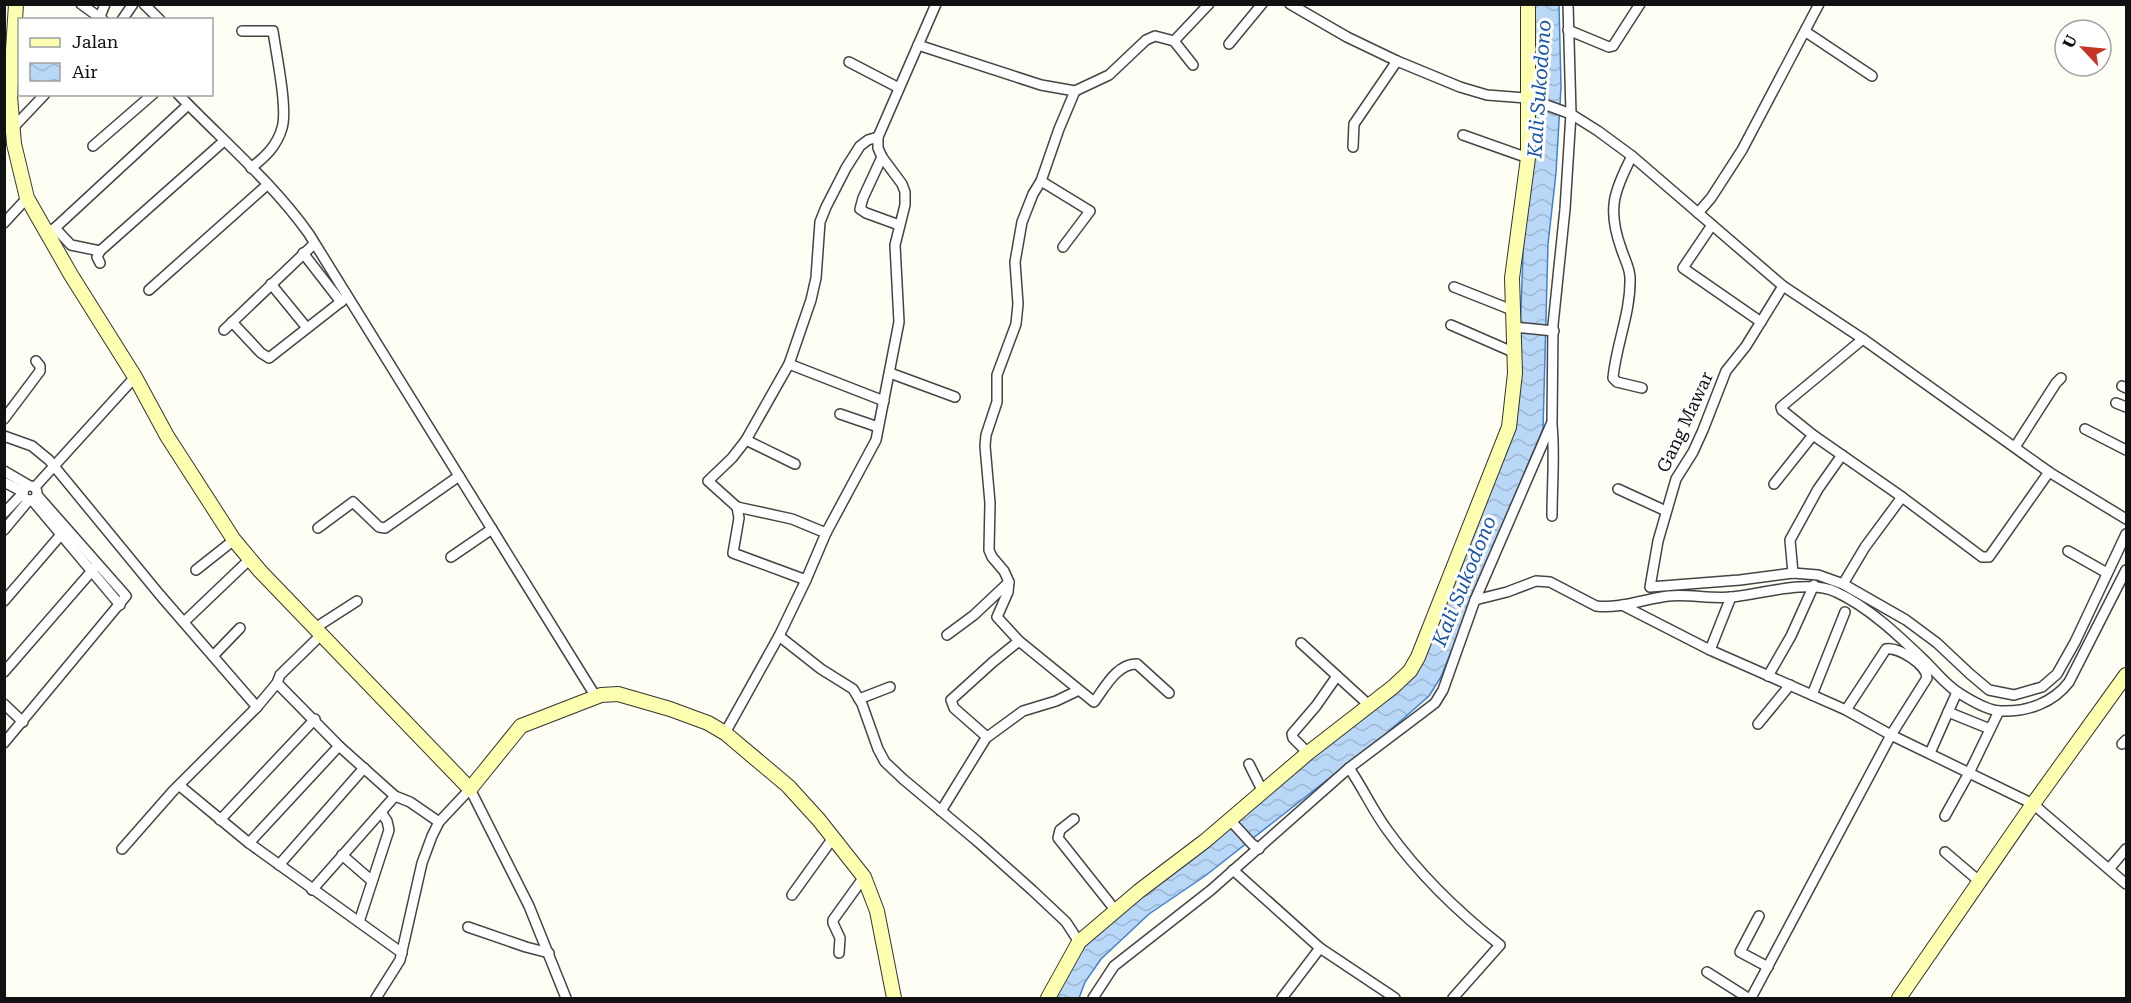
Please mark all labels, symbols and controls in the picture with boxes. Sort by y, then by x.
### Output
legend [18,18,213,96]
north arrow [2053,18,2113,78]
water label: Kali Sukodono [1522,19,1556,160]
text: Jalan [72,31,119,52]
text: U [2059,32,2081,51]
text: Air [72,61,98,82]
street label: Gang Mawar [1652,368,1717,475]
water label: Kali Sukodono [1427,512,1501,651]

